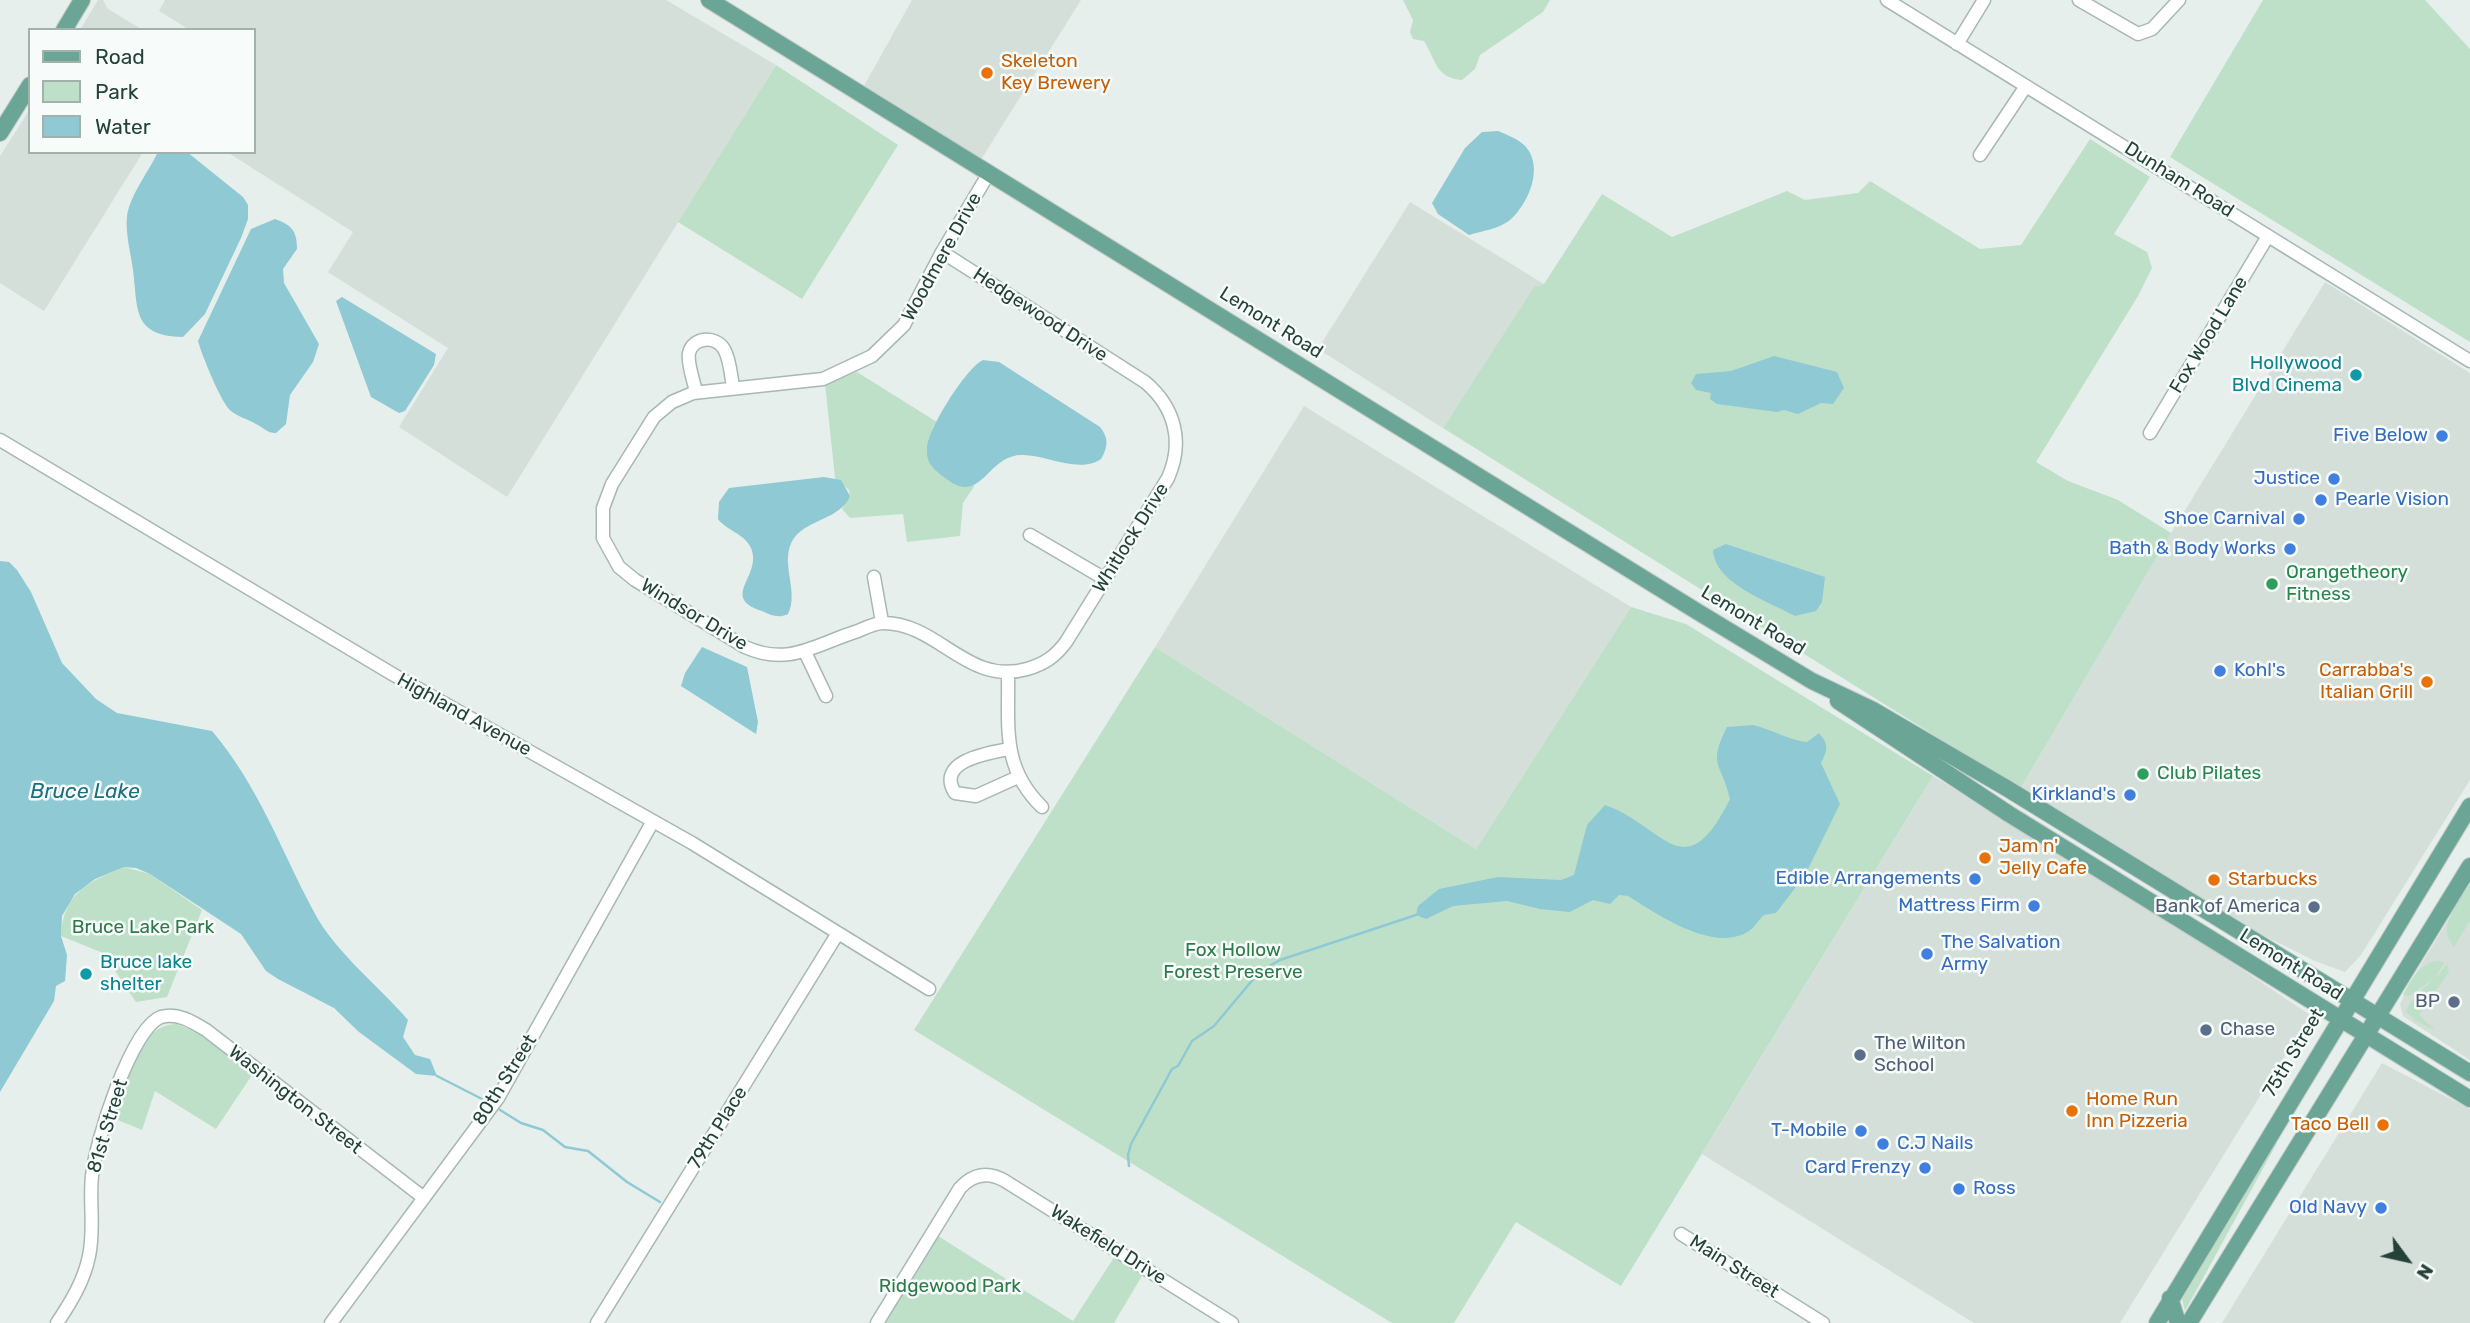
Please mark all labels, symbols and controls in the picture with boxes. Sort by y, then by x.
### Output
legend [28,28,256,154]
text: Road [95,44,145,69]
place label: Skeleton Key Brewery [1001,51,1111,95]
marker: Skeleton Key Brewery [979,65,995,81]
text: Park [95,79,139,104]
text: Water [95,114,151,139]
street label: Dunham Road [2120,137,2238,223]
street label: Woodmere Drive [897,189,987,325]
street label: Hedgewood Drive [969,263,1111,367]
street label: Fox Wood Lane [2165,272,2253,398]
street label: Lemont Road [1215,282,1327,364]
place label: Hollywood Blvd Cinema [2232,353,2342,397]
marker: Hollywood Blvd Cinema [2348,367,2364,383]
place label: Five Below [2333,425,2428,447]
marker: Five Below [2434,428,2450,444]
place label: Justice [2254,468,2320,490]
marker: Justice [2326,471,2342,487]
street label: Whitlock Drive [1088,479,1174,597]
place label: Pearle Vision [2335,489,2449,511]
marker: Pearle Vision [2313,492,2329,508]
place label: Shoe Carnival [2164,508,2285,530]
marker: Shoe Carnival [2291,511,2307,527]
place label: Bath & Body Works [2109,538,2276,560]
marker: Bath & Body Works [2282,541,2298,557]
place label: Orangetheory Fitness [2286,562,2408,606]
street label: Windsor Drive [636,574,752,656]
marker: Orangetheory Fitness [2264,576,2280,592]
street label: Lemont Road [1697,581,1809,661]
place label: Kohl's [2234,660,2285,682]
place label: Carrabba's Italian Grill [2319,660,2413,704]
marker: Kohl's [2212,663,2228,679]
street label: Highland Avenue [393,669,535,761]
marker: Carrabba's Italian Grill [2419,674,2435,690]
place label: Club Pilates [2157,763,2261,785]
marker: Club Pilates [2135,766,2151,782]
water label: Bruce Lake [30,779,140,805]
place label: Kirkland's [2032,784,2116,806]
marker: Kirkland's [2122,787,2138,803]
place label: Jam n' Jelly Cafe [1999,836,2087,880]
marker: Jam n' Jelly Cafe [1977,850,1993,866]
place label: Edible Arrangements [1775,868,1961,890]
place label: Starbucks [2228,869,2317,891]
marker: Edible Arrangements [1967,871,1983,887]
marker: Starbucks [2206,872,2222,888]
place label: Mattress Firm [1898,895,2020,917]
place label: Bank of America [2155,896,2300,918]
marker: Mattress Firm [2026,898,2042,914]
marker: Bank of America [2306,899,2322,915]
park label: Bruce Lake Park [72,917,214,939]
street label: Lemont Road [2235,924,2347,1006]
place label: The Salvation Army [1941,932,2060,976]
park label: Fox Hollow Forest Preserve [1163,940,1303,984]
marker: The Salvation Army [1919,946,1935,962]
place label: Bruce lake shelter [100,952,192,996]
marker: Bruce lake shelter [78,966,94,982]
place label: BP [2415,991,2440,1013]
marker: BP [2446,994,2462,1010]
street label: 75th Street [2259,1004,2329,1102]
place label: Chase [2220,1019,2275,1041]
marker: Chase [2198,1022,2214,1038]
street label: 80th Street [468,1030,542,1130]
place label: The Wilton School [1874,1033,1966,1077]
street label: Washington Street [224,1041,366,1159]
marker: The Wilton School [1852,1047,1868,1063]
street label: 81st Street [83,1076,133,1176]
street label: 79th Place [684,1082,752,1174]
place label: Home Run Inn Pizzeria [2086,1089,2188,1133]
marker: Home Run Inn Pizzeria [2064,1103,2080,1119]
place label: Taco Bell [2291,1114,2369,1136]
marker: Taco Bell [2375,1117,2391,1133]
place label: T-Mobile [1771,1120,1847,1142]
marker: T-Mobile [1853,1123,1869,1139]
place label: C.J Nails [1897,1133,1973,1155]
marker: C.J Nails [1875,1136,1891,1152]
place label: Card Frenzy [1805,1157,1911,1179]
marker: Card Frenzy [1917,1160,1933,1176]
place label: Ross [1973,1178,2016,1200]
marker: Ross [1951,1181,1967,1197]
place label: Old Navy [2289,1197,2367,1219]
street label: Wakefield Drive [1046,1200,1170,1290]
marker: Old Navy [2373,1200,2389,1216]
north arrow [2372,1225,2442,1295]
street label: Main Street [1685,1230,1783,1304]
text: N [2412,1260,2438,1284]
park label: Ridgewood Park [879,1276,1021,1298]

